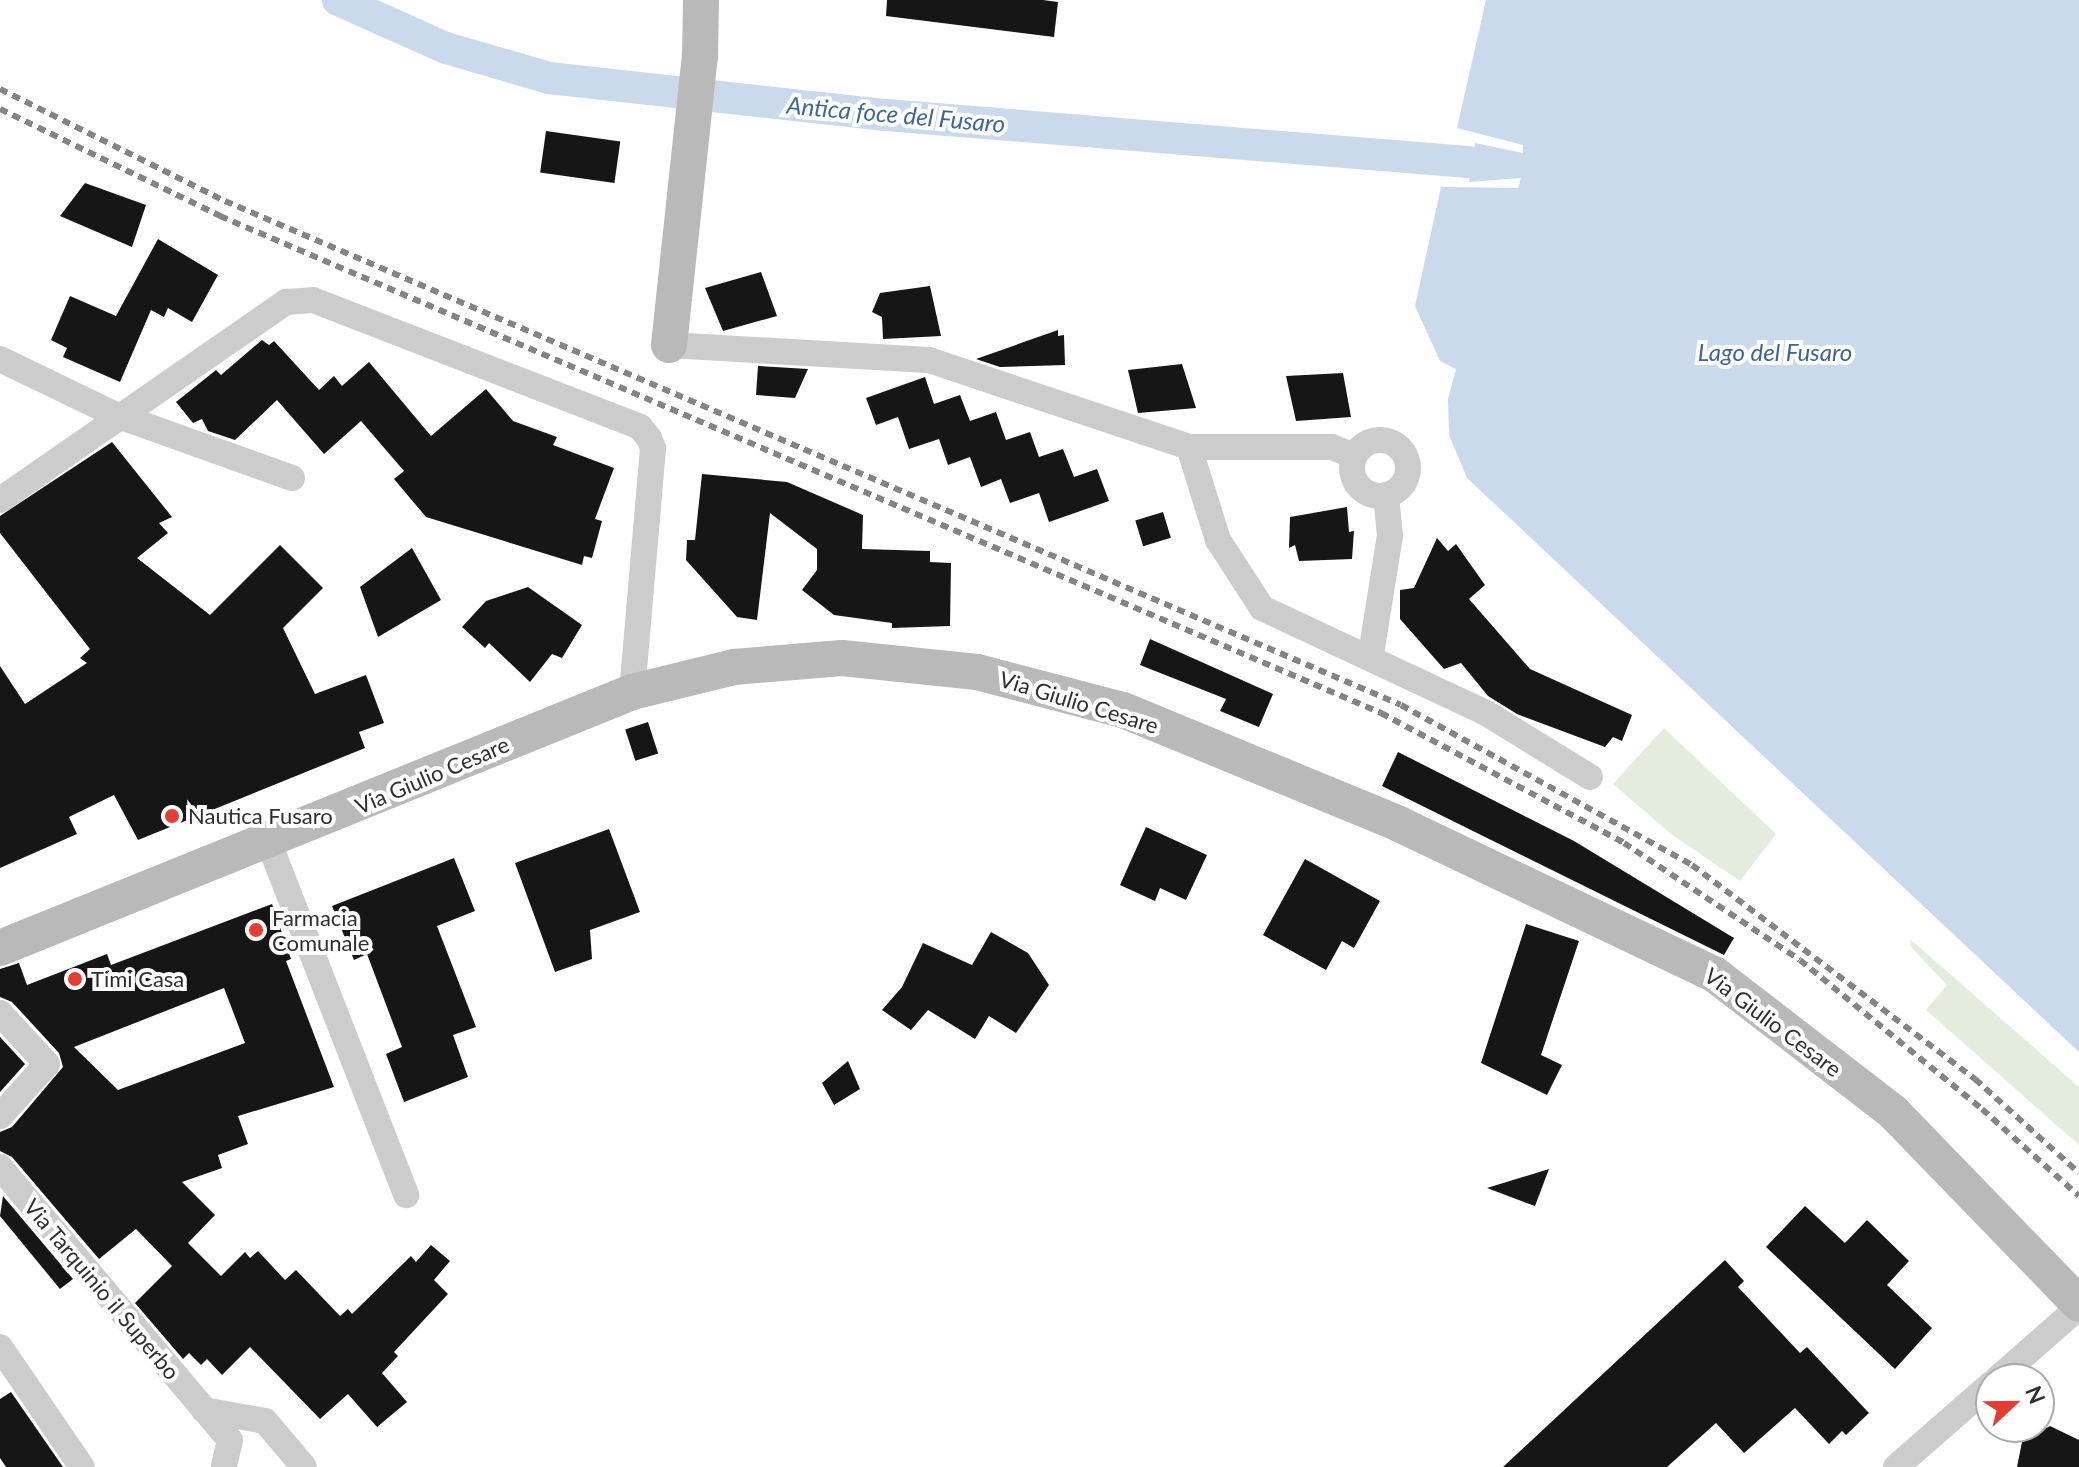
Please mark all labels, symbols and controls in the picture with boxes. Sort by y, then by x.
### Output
water label: Antica foce del Fusaro [785,90,1007,138]
water label: Lago del Fusaro [1698,338,1852,366]
street label: Via Giulio Cesare [996,665,1162,739]
street label: Via Giulio Cesare [351,731,513,819]
place label: Nautica Fusaro [188,803,333,829]
marker: Nautica Fusaro [163,807,181,825]
place label: Farmacia Comunale [272,904,369,956]
marker: Farmacia Comunale [247,921,265,939]
street label: Via Giulio Cesare [1699,962,1847,1082]
place label: Timi Casa [91,966,184,992]
marker: Timi Casa [66,970,84,988]
street label: Via Tarquinio il Superbo [19,1193,185,1385]
north arrow [1975,1363,2055,1443]
text: N [2020,1382,2052,1407]

